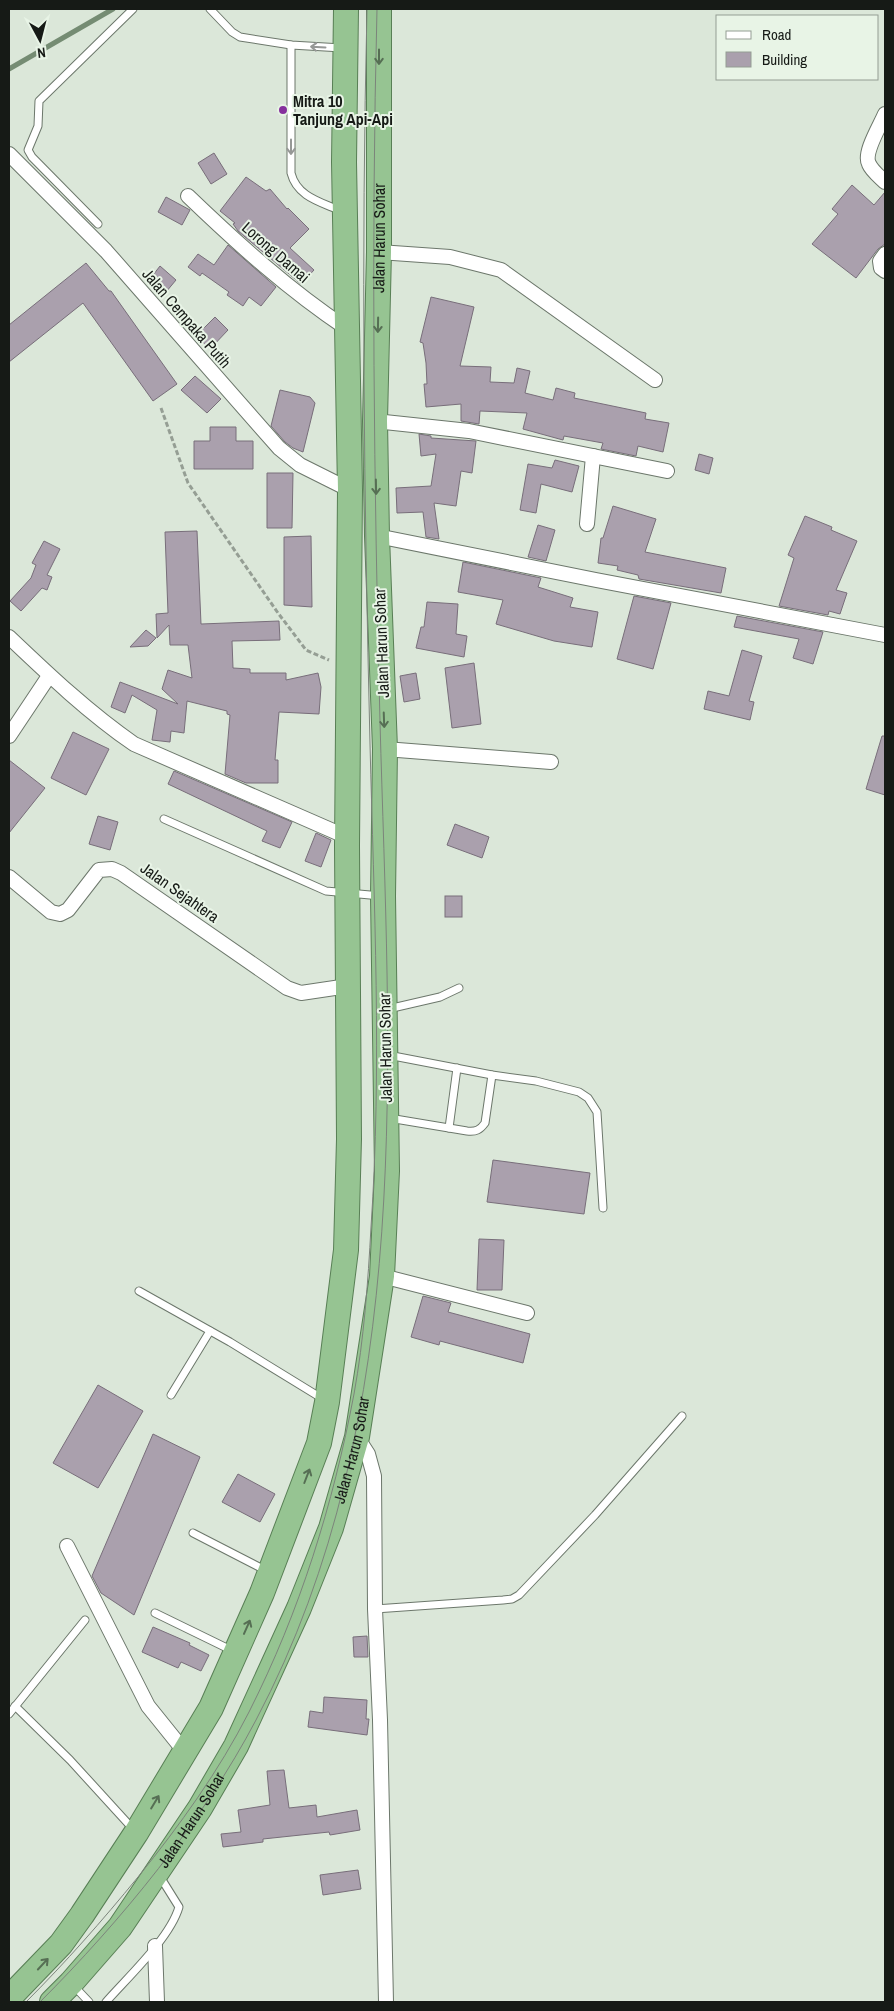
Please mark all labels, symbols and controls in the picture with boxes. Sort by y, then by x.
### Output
north arrow [15,15,65,65]
legend [716,15,879,80]
text: Road [762,24,791,45]
one-way arrow [310,42,326,51]
text: N [36,43,47,62]
one-way arrow [374,49,384,65]
text: Building [762,49,807,70]
place label: Mitra 10 Tanjung Api-Api [293,90,393,130]
marker: Mitra 10 Tanjung Api-Api [277,104,289,116]
one-way arrow [286,138,296,154]
street label: Jalan Harun Sohar [367,183,390,293]
street label: Lorong Damai [237,216,315,288]
street label: Jalan Cempaka Putih [138,263,236,373]
one-way arrow [373,317,382,333]
one-way arrow [372,479,381,495]
street label: Jalan Harun Sohar [368,587,394,698]
one-way arrow [379,712,389,728]
street label: Jalan Sejahtera [136,857,224,928]
street label: Jalan Harun Sohar [373,992,397,1103]
street label: Jalan Harun Sohar [328,1394,374,1506]
one-way arrow [303,1469,312,1484]
one-way arrow [242,1620,252,1635]
street label: Jalan Harun Sohar [152,1767,230,1872]
one-way arrow [151,1795,161,1809]
one-way arrow [37,1957,49,1970]

